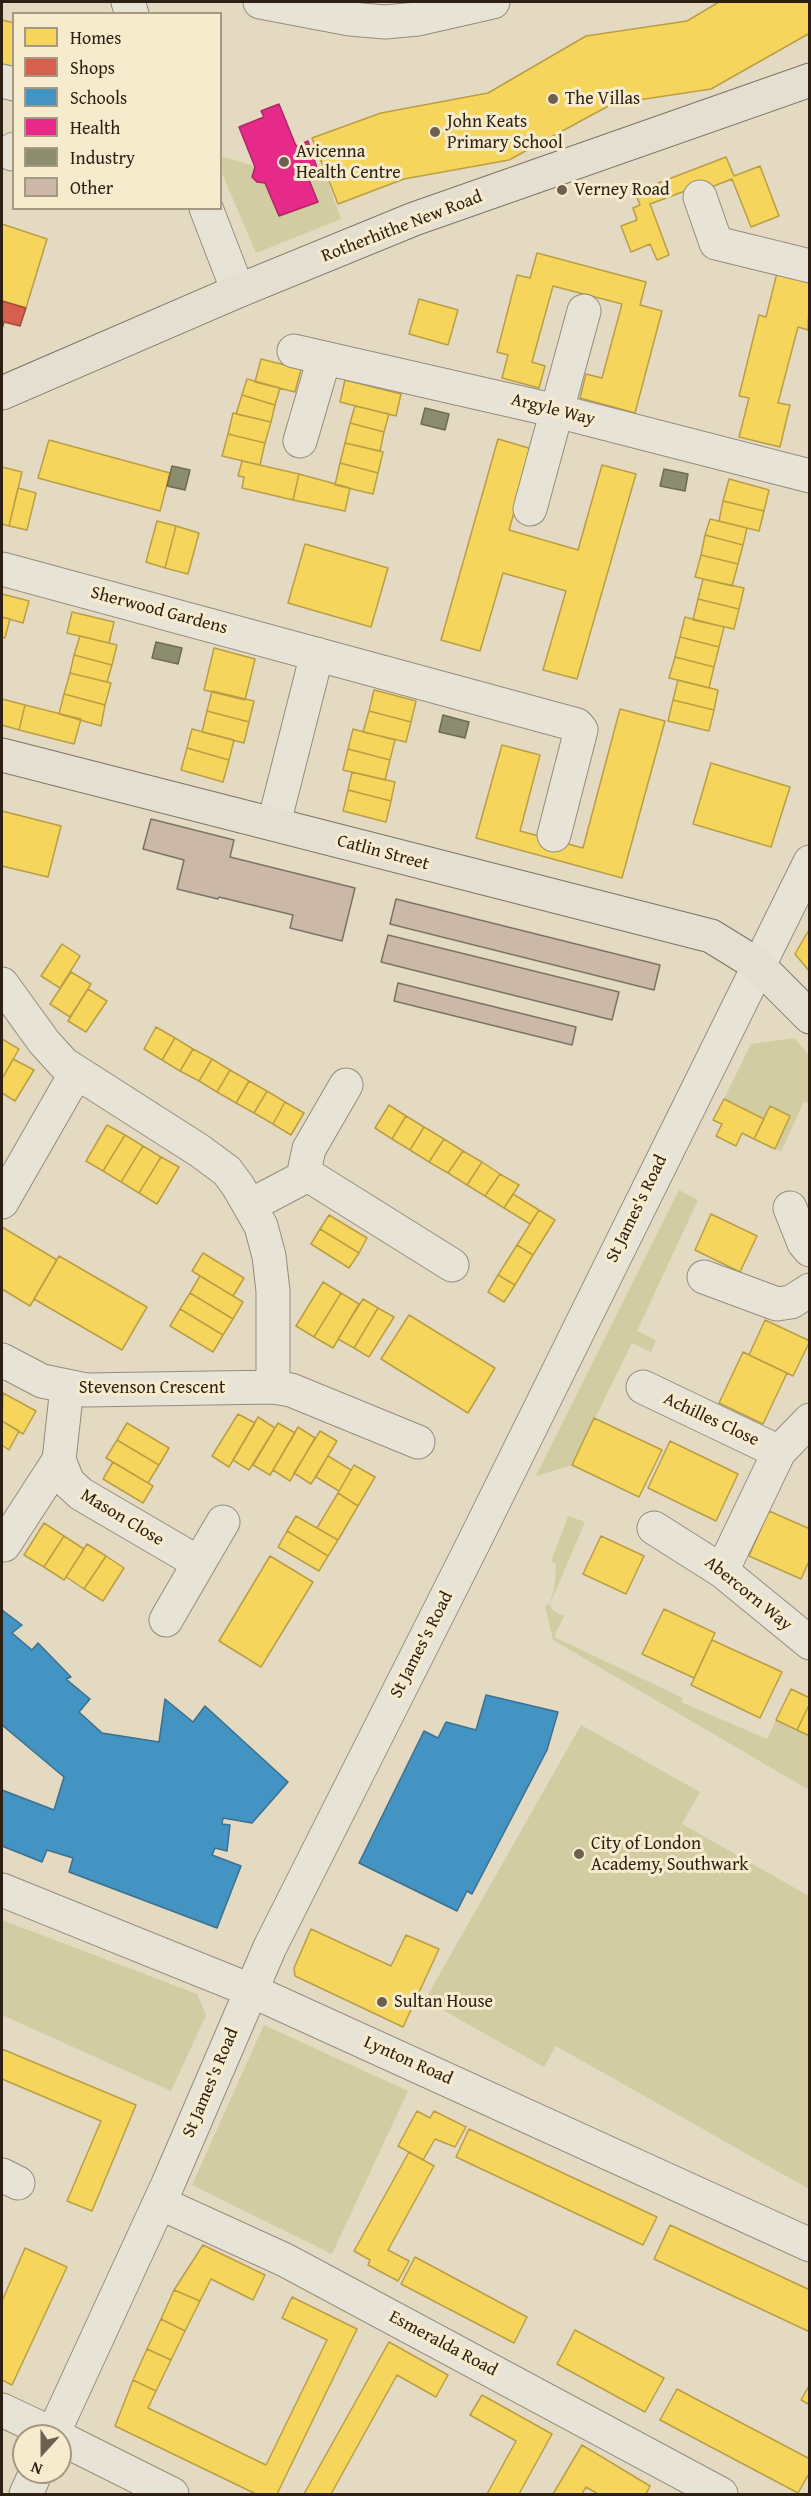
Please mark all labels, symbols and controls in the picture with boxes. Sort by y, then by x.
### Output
legend [12,12,222,210]
text: Homes [70,24,121,51]
text: Shops [70,54,115,81]
text: Schools [70,84,127,111]
place label: The Villas [565,88,640,110]
marker: The Villas [546,92,560,106]
place label: John Keats Primary School [447,111,563,154]
text: Health [70,114,120,141]
marker: John Keats Primary School [428,125,442,139]
place label: Avicenna Health Centre [296,141,401,184]
text: Industry [70,144,135,171]
marker: Avicenna Health Centre [277,155,291,169]
text: Other [70,174,113,201]
place label: Verney Road [574,179,670,201]
marker: Verney Road [555,183,569,197]
street label: Rotherhithe New Road [319,186,485,268]
street label: Argyle Way [509,389,597,431]
street label: Sherwood Gardens [88,582,230,640]
street label: Catlin Street [335,830,431,876]
street label: St James's Road [602,1152,672,1266]
street label: Stevenson Crescent [79,1377,225,1399]
street label: Achilles Close [660,1388,762,1452]
street label: Mason Close [76,1485,168,1551]
street label: Abercorn Way [700,1552,796,1636]
street label: St James's Road [386,1588,458,1702]
place label: City of London Academy, Southwark [591,1833,748,1876]
marker: City of London Academy, Southwark [572,1847,586,1861]
place label: Sultan House [394,1991,493,2013]
marker: Sultan House [375,1995,389,2009]
street label: St James's Road [178,2025,244,2141]
street label: Lynton Road [360,2032,456,2090]
street label: Esmeralda Road [385,2306,501,2382]
north arrow [12,2424,72,2484]
text: N [27,2456,46,2482]

